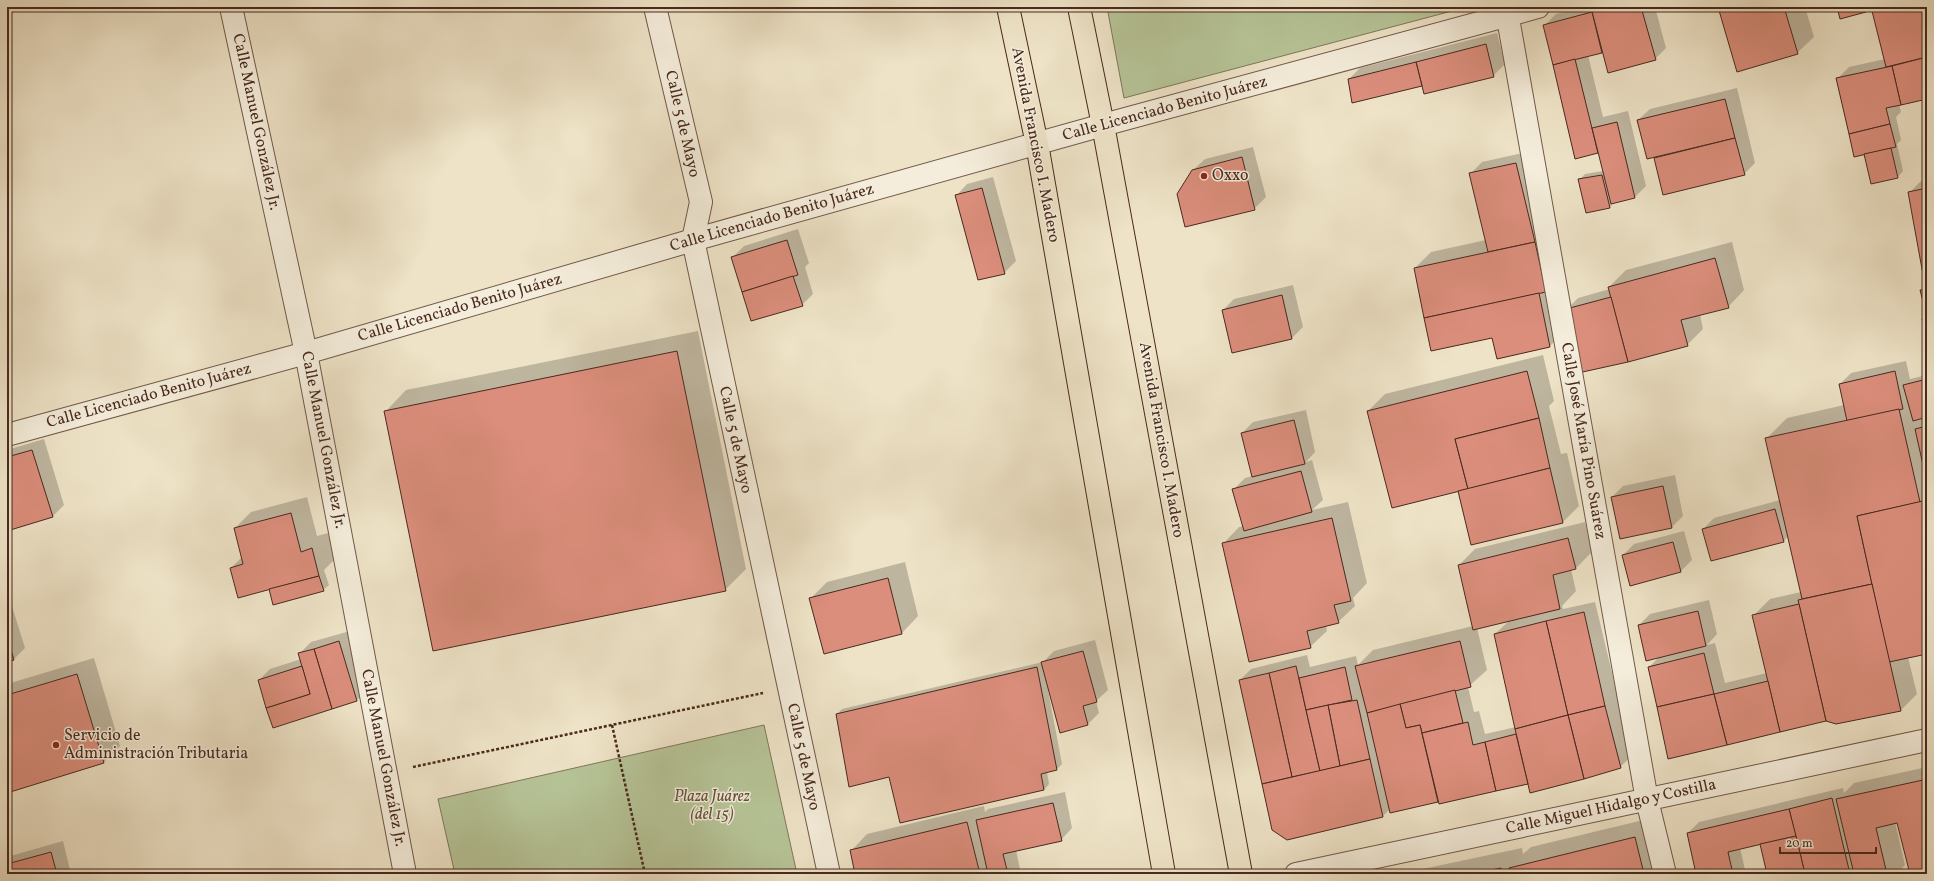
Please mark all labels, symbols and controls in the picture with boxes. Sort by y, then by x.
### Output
street label: Calle Manuel González Jr. [227,32,285,212]
street label: Avenida Francisco I. Madero [1005,45,1065,245]
street label: Calle 5 de Mayo [659,68,705,180]
street label: Calle Licenciado Benito Juárez [1060,71,1270,147]
place label: Oxxo [1212,165,1249,187]
marker: Oxxo [1199,171,1209,181]
street label: Calle Licenciado Benito Juárez [667,178,877,258]
street label: Calle Licenciado Benito Juárez [355,268,565,348]
street label: Avenida Francisco I. Madero [1133,340,1189,540]
street label: Calle José María Pino Suárez [1555,341,1611,541]
street label: Calle Manuel González Jr. [295,349,351,531]
street label: Calle Licenciado Benito Juárez [44,358,254,434]
street label: Calle 5 de Mayo [713,384,757,496]
street label: Calle Manuel González Jr. [355,667,411,849]
street label: Calle 5 de Mayo [781,701,825,813]
place label: Servicio de Administración Tributaria [64,725,248,765]
marker: Servicio de Administración Tributaria [51,740,61,750]
street label: Calle Miguel Hidalgo y Costilla [1504,774,1718,840]
park label: Plaza Juárez (del 15) [674,786,751,826]
scale bar [1780,829,1876,855]
text: 20 m [1786,836,1813,852]

